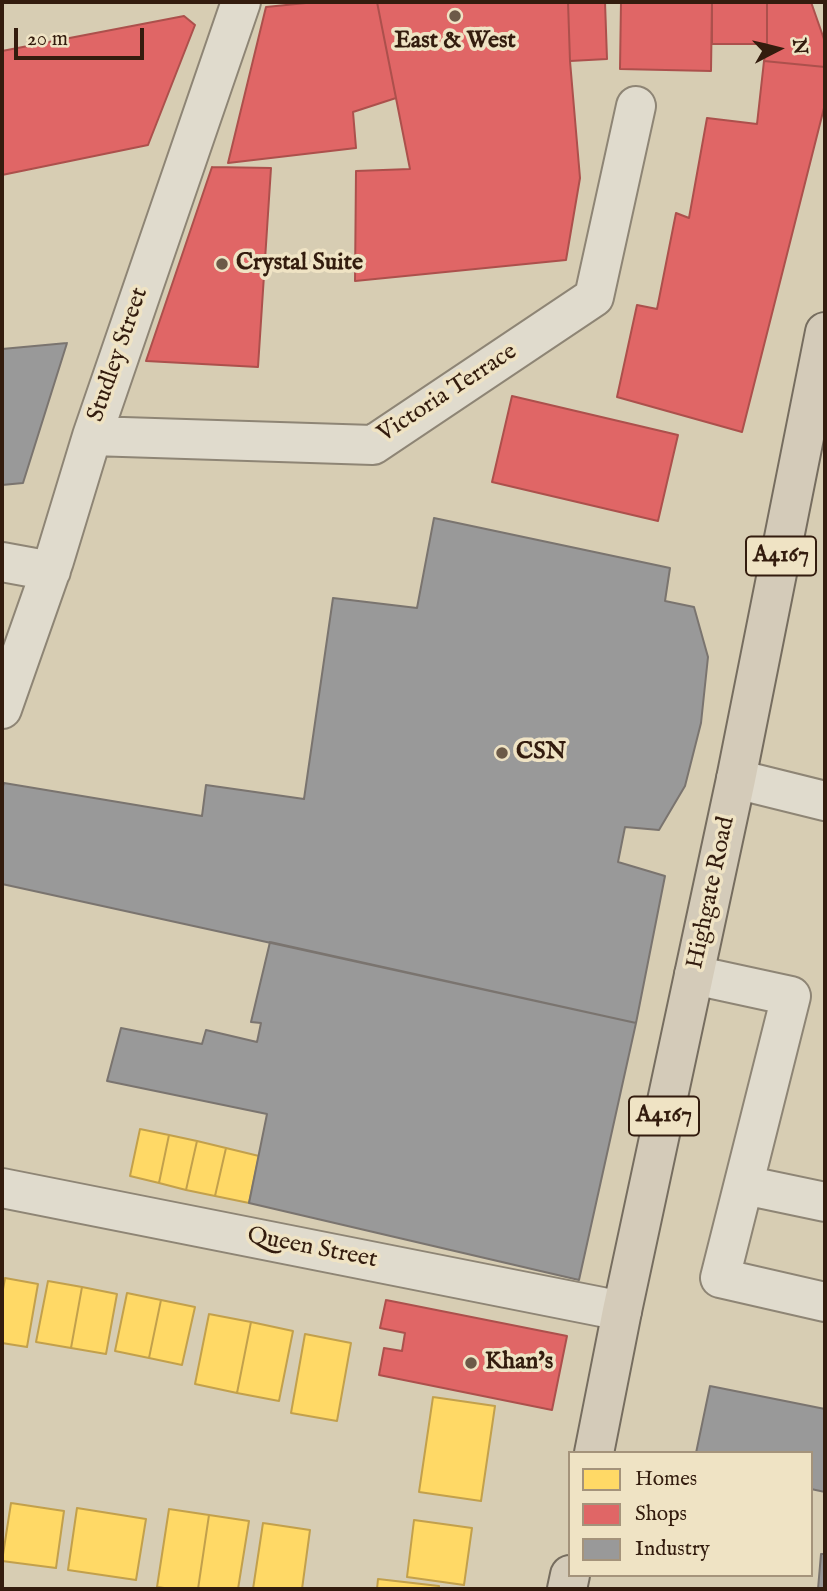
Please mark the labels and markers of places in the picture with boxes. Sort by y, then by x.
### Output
marker: East & West [447,8,463,24]
place label: East & West [394,28,516,56]
place label: Crystal Suite [236,250,363,278]
marker: Crystal Suite [214,256,230,272]
place label: CSN [516,739,566,767]
marker: CSN [494,745,510,761]
place label: Khan's [485,1349,553,1377]
marker: Khan's [463,1355,479,1371]

